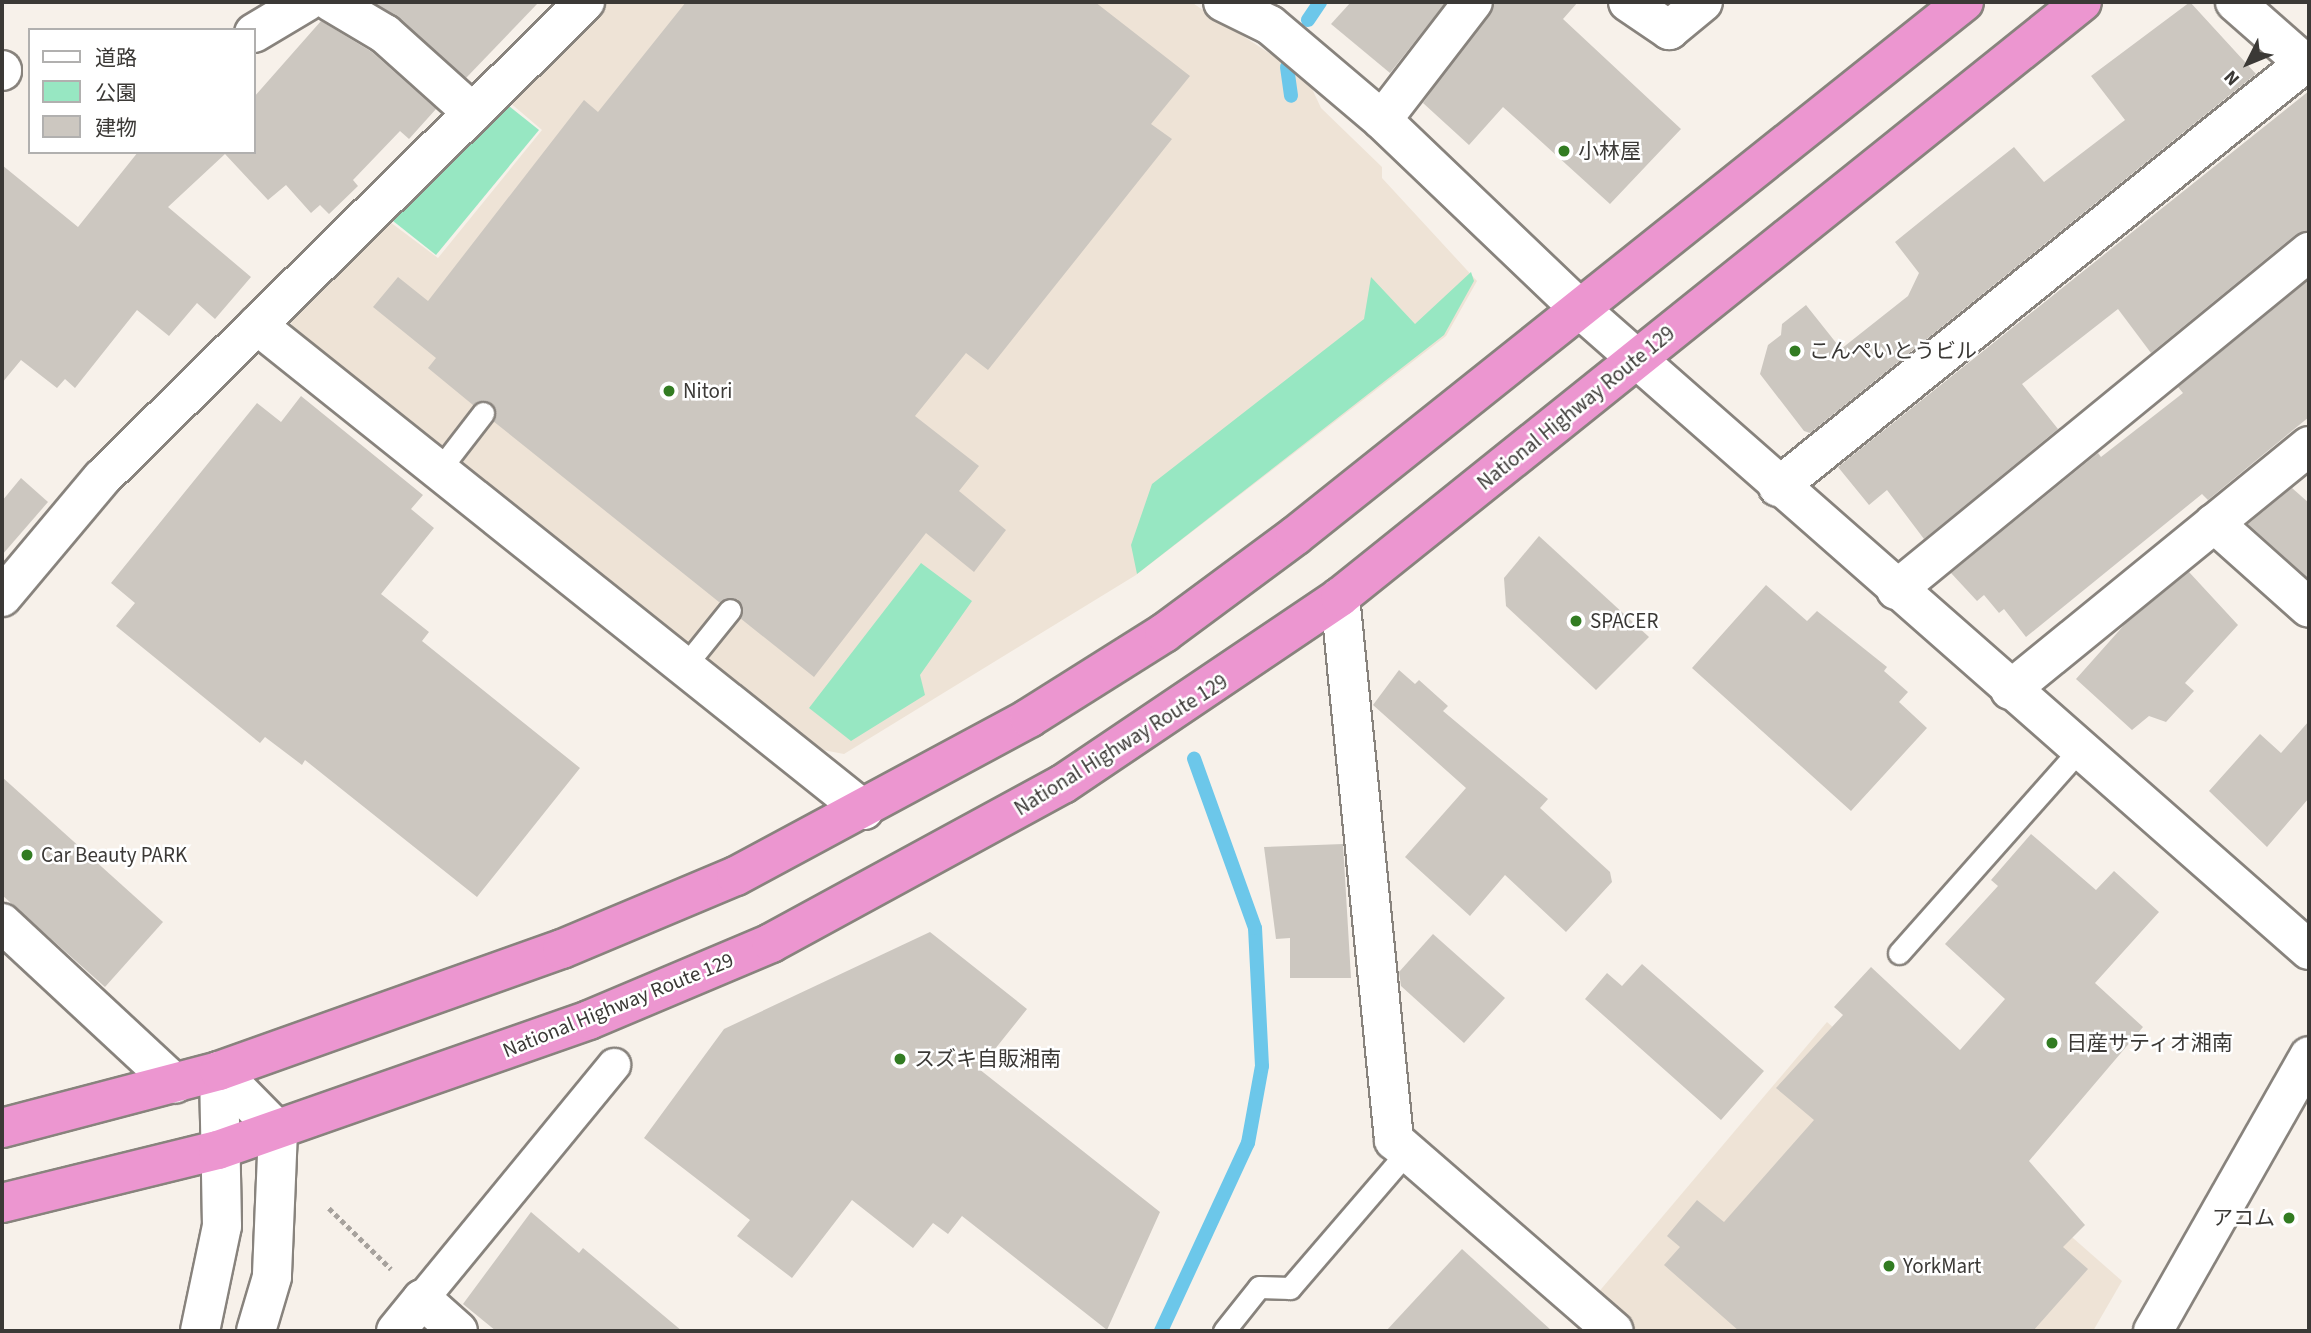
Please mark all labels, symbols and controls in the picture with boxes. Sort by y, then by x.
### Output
legend [28,28,256,154]
north arrow [2213,28,2283,98]
text: 道路 [95,43,137,73]
text: N [2218,64,2246,91]
text: 公園 [95,78,137,108]
text: 建物 [95,113,137,143]
place label: 小林屋 [1578,138,1641,164]
marker: 小林屋 [1556,143,1572,159]
street label: National Highway Route 129 [1472,321,1680,495]
place label: こんぺいとうビル [1809,338,1977,364]
marker: こんぺいとうビル [1787,343,1803,359]
place label: Nitori [683,378,732,404]
marker: Nitori [661,383,677,399]
place label: SPACER [1590,608,1658,634]
marker: SPACER [1568,613,1584,629]
street label: National Highway Route 129 [1010,669,1232,821]
place label: Car Beauty PARK [41,842,187,868]
marker: Car Beauty PARK [19,847,35,863]
street label: National Highway Route 129 [499,947,737,1063]
place label: 日産サティオ湘南 [2066,1030,2234,1056]
marker: 日産サティオ湘南 [2044,1035,2060,1051]
place label: スズキ自販湘南 [914,1046,1061,1072]
marker: スズキ自販湘南 [892,1051,908,1067]
place label: アコム [2212,1205,2275,1231]
marker: アコム [2281,1210,2297,1226]
place label: YorkMart [1903,1253,1981,1279]
marker: YorkMart [1881,1258,1897,1274]

